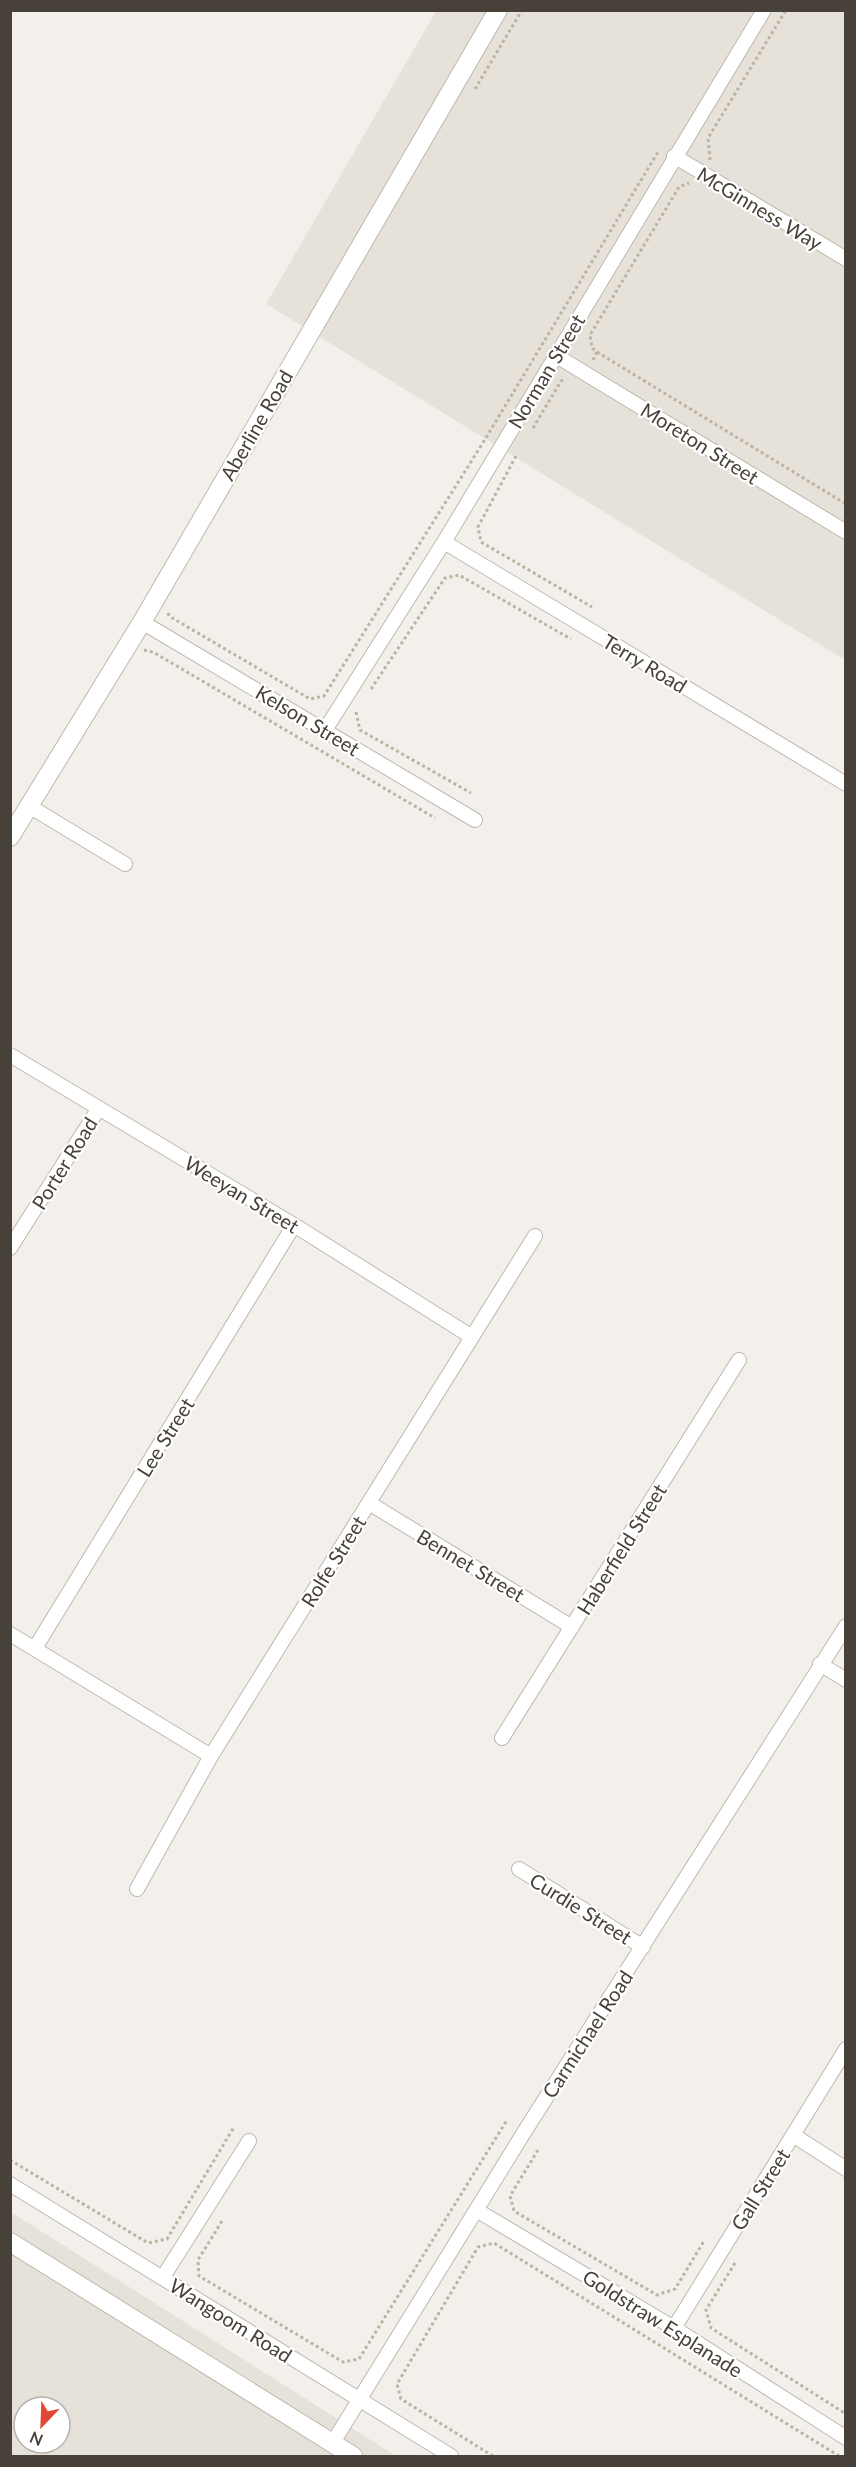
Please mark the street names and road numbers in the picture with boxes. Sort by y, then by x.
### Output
street label: McGinness Way [693,161,827,255]
street label: Norman Street [503,310,589,432]
street label: Aberline Road [215,366,297,484]
street label: Moreton Street [637,397,763,489]
street label: Terry Road [599,629,691,697]
street label: Kelson Street [252,680,364,760]
street label: Porter Road [26,1112,102,1214]
street label: Weeyan Street [180,1150,304,1238]
street label: Lee Street [131,1393,199,1481]
street label: Haberfield Street [571,1479,671,1619]
street label: Rolfe Street [296,1511,370,1611]
street label: Bennet Street [413,1524,529,1606]
street label: Curdie Street [526,1867,636,1949]
street label: Carmichael Road [537,1966,637,2102]
street label: Gall Street [726,2144,794,2234]
street label: Goldstraw Esplanade [579,2264,747,2382]
street label: Wangoom Road [165,2273,297,2367]

